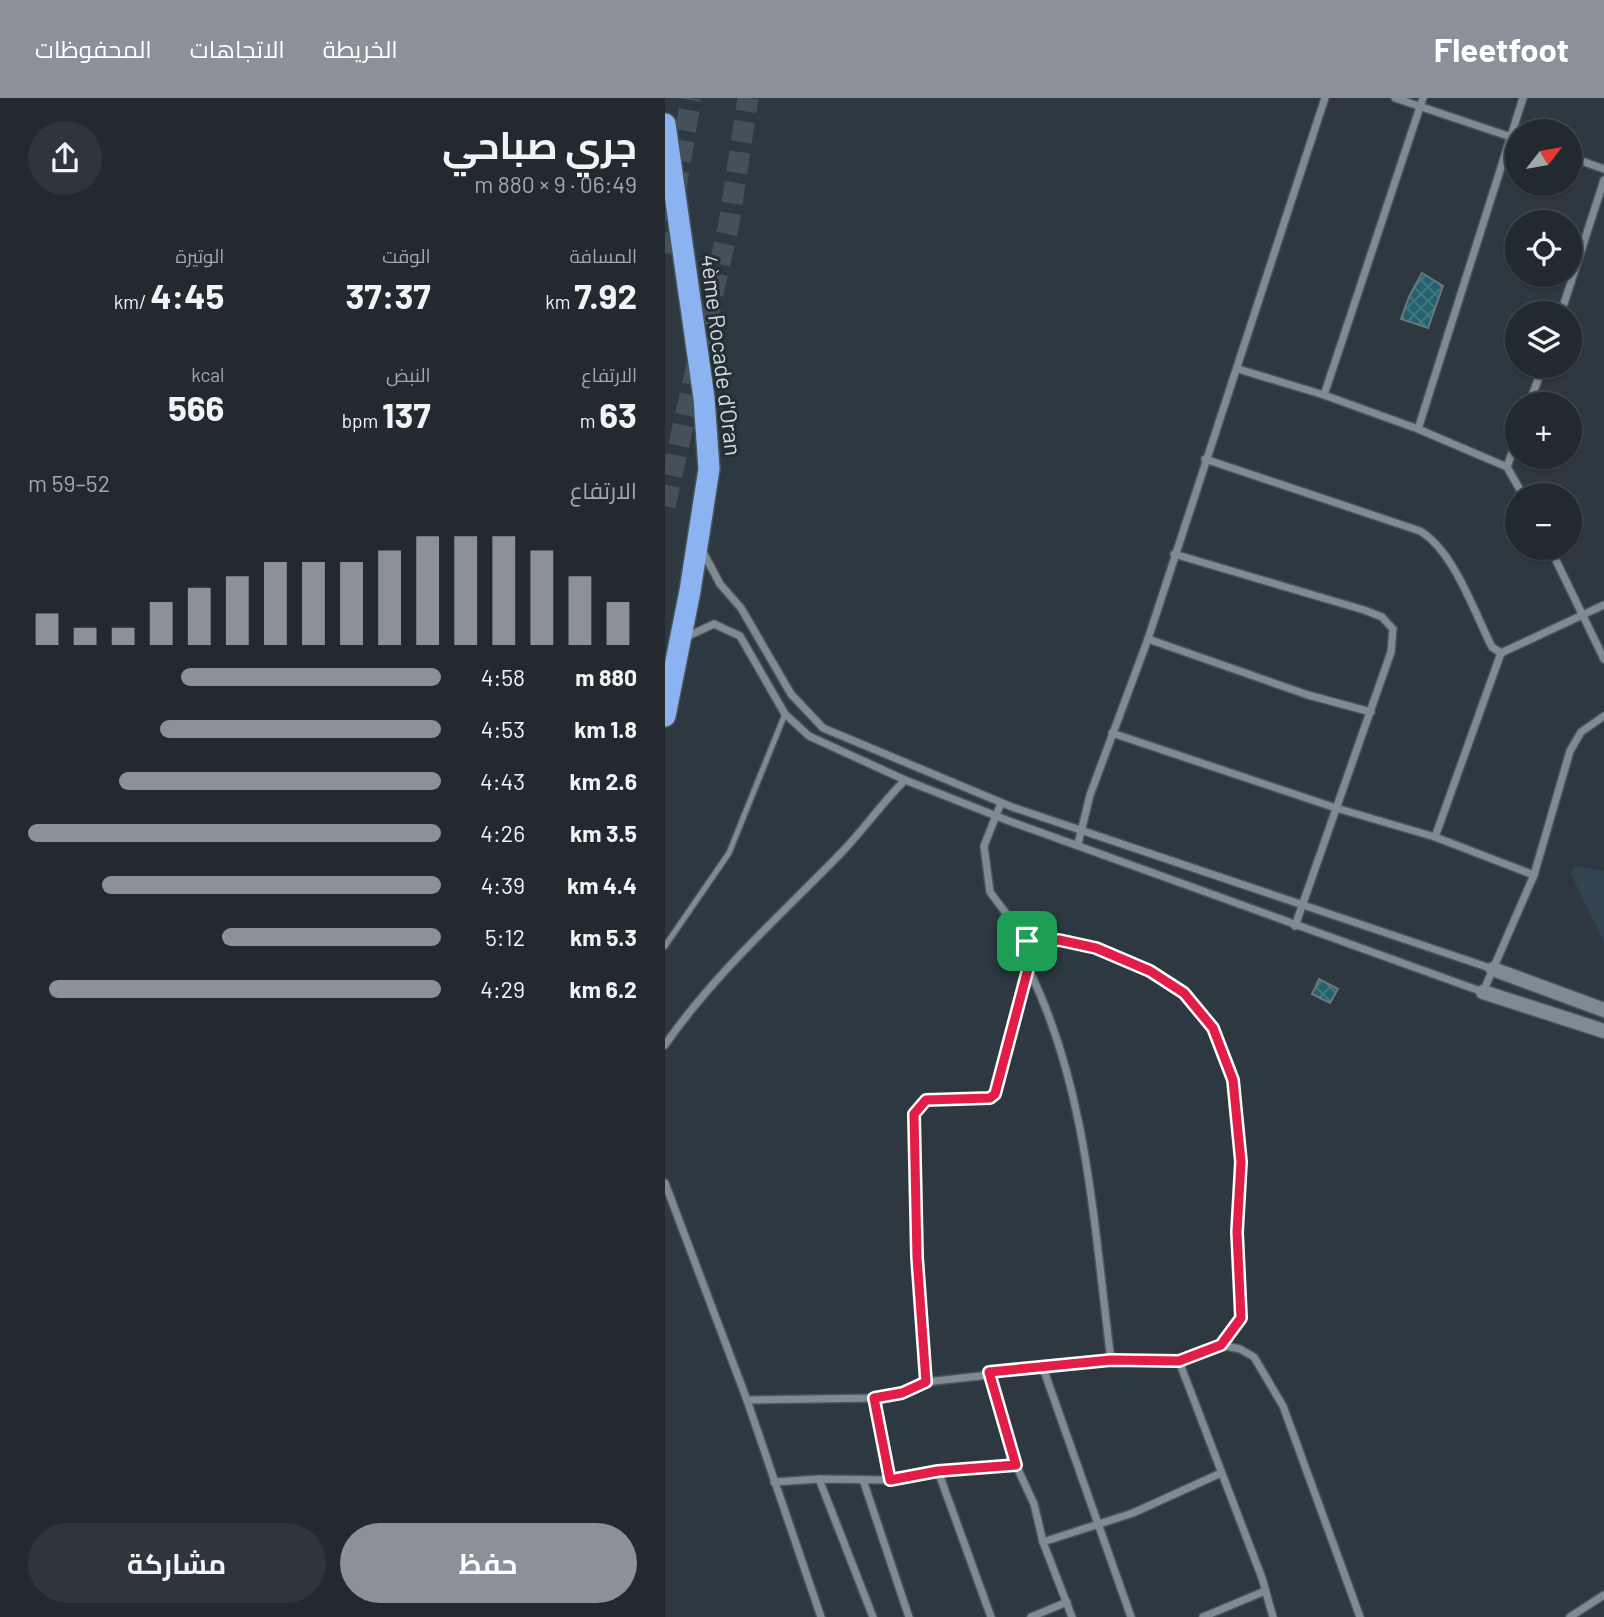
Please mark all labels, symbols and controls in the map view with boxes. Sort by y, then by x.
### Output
text: Fleetfoot [1434,29,1569,69]
text: المحفوظات [35,34,152,63]
text: الاتجاهات [190,34,285,63]
text: الخريطة [323,34,398,63]
north arrow [1505,119,1582,196]
map controls [1505,119,1582,560]
button: share [28,121,102,195]
text: جري صباحي [442,121,637,167]
text: 06:49 · 9 × 880 m [474,170,637,198]
button: locate [1505,210,1582,287]
text: الوتيرة [176,244,224,267]
text: الوقت [382,244,431,267]
text: المسافة [569,244,637,267]
street label: 4ème Rocade d'Oran [696,253,748,457]
text: 4:45 [150,274,224,316]
text: 37:37 [345,274,431,316]
text: 7.92 [574,274,637,316]
text: /km [114,290,150,313]
text: km [545,290,574,313]
button: layers [1505,301,1582,378]
text: kcal [191,363,224,386]
text: النبض [386,363,431,386]
text: الارتفاع [581,363,637,386]
text: 566 [168,386,224,428]
button: + [1505,392,1582,469]
text: 137 [382,393,431,435]
text: 63 [599,393,637,435]
text: bpm [342,409,382,432]
text: m [580,409,599,432]
text: 52–59 m [28,469,110,497]
text: الارتفاع [570,476,637,504]
button: − [1505,483,1582,560]
text: 4:58 [481,663,525,691]
text: 880 m [575,663,637,691]
text: 4:53 [481,715,525,743]
text: 1.8 km [574,715,637,743]
text: 4:43 [480,767,525,795]
text: 2.6 km [569,767,637,795]
text: 4:26 [480,819,525,847]
text: 3.5 km [570,819,637,847]
text: 4:39 [481,871,525,899]
text: 4.4 km [567,871,637,899]
pin [997,911,1057,971]
icon: arrive [1008,922,1046,960]
text: 5:12 [485,923,525,951]
text: 5.3 km [570,923,637,951]
text: 4:29 [480,975,525,1003]
text: 6.2 km [569,975,637,1003]
button: مشاركة [28,1523,326,1603]
button: حفظ [340,1523,637,1603]

